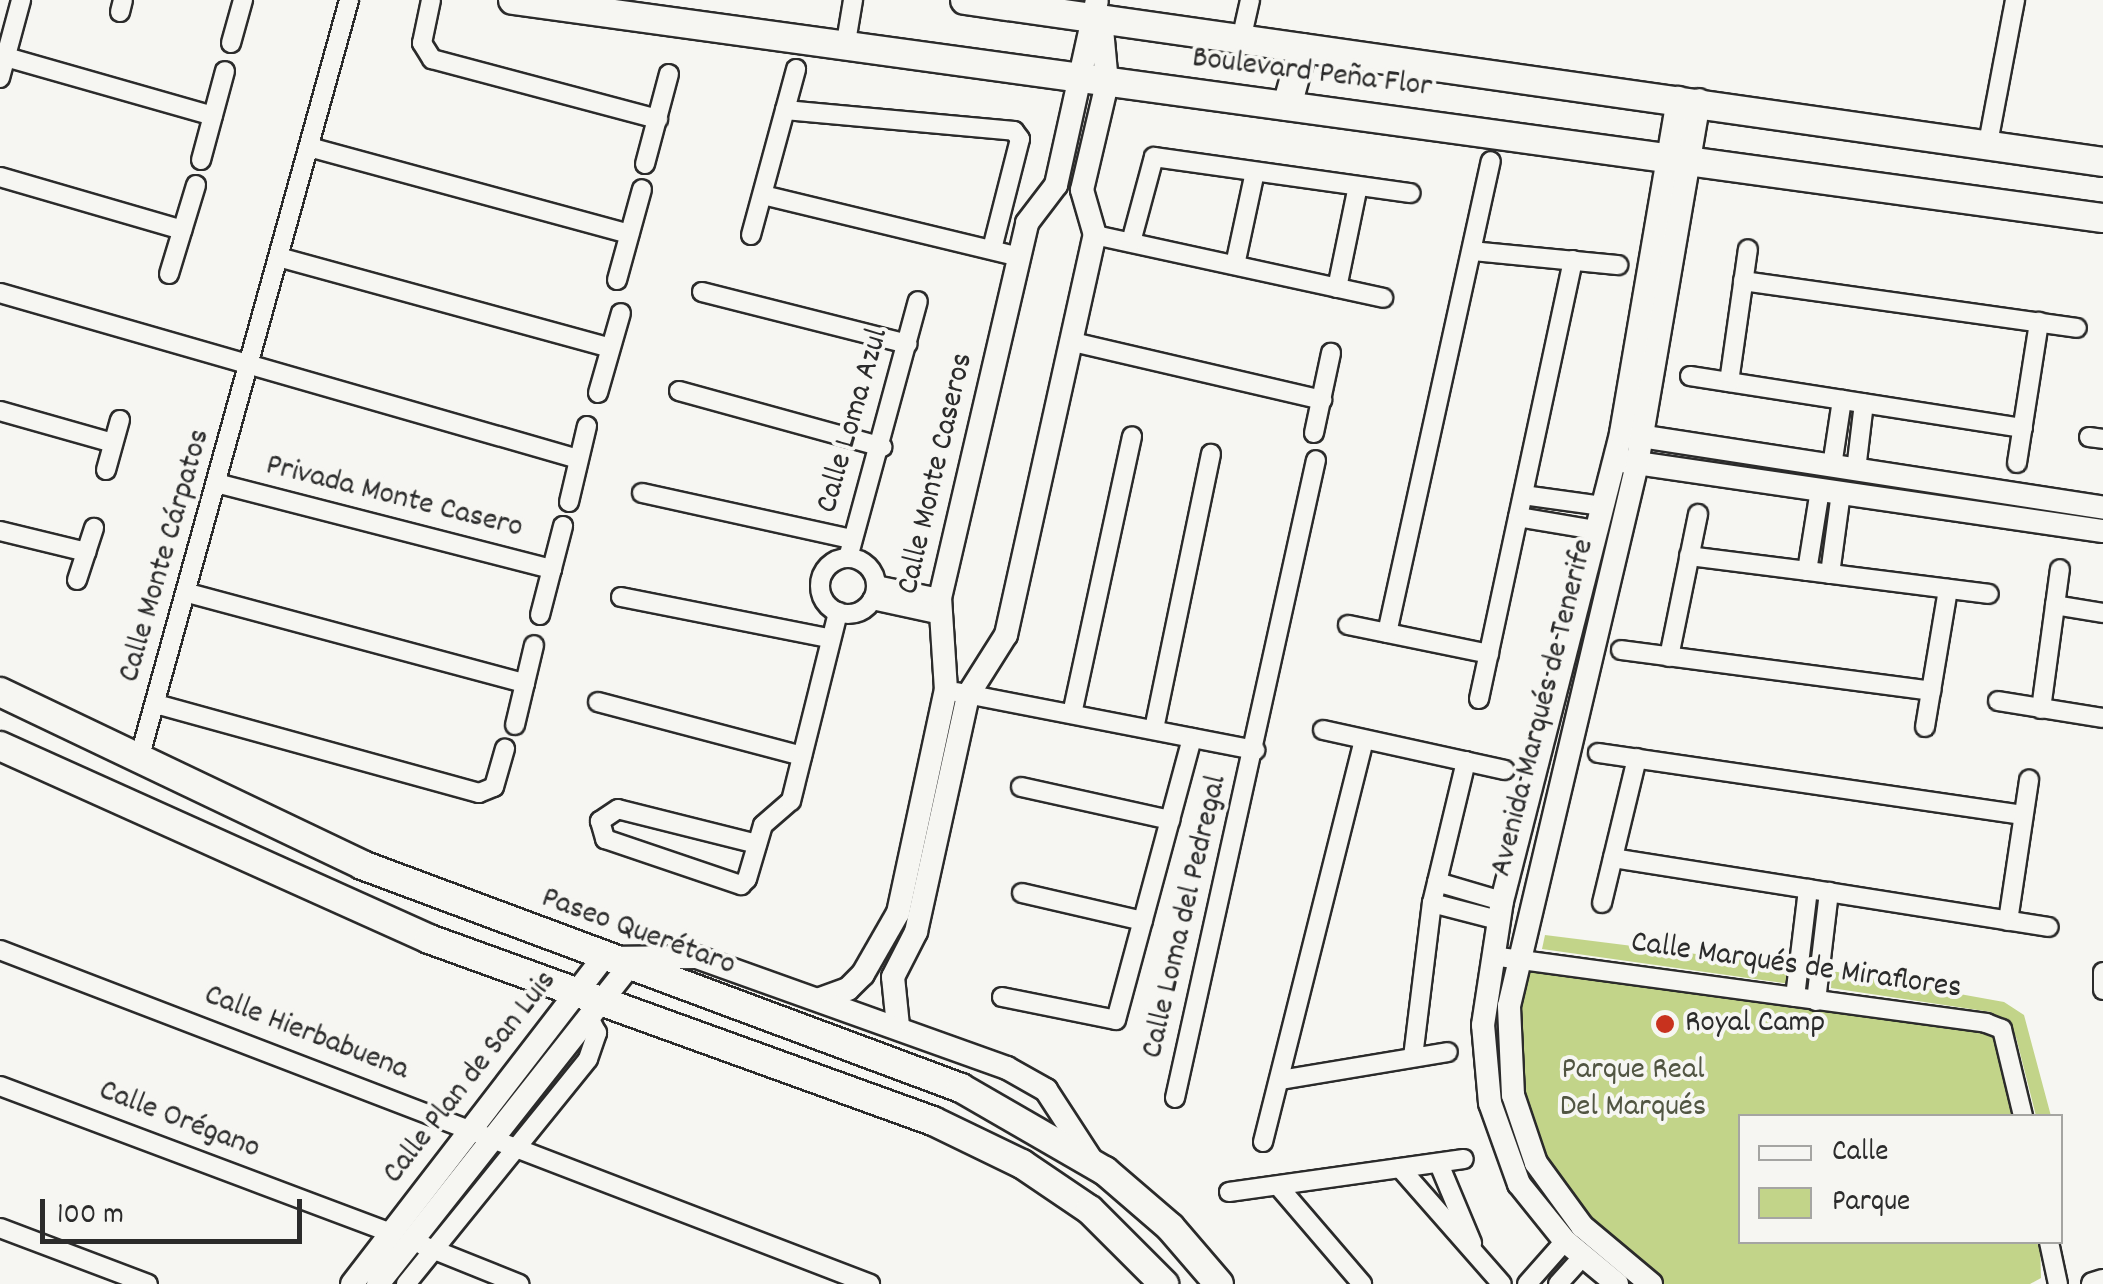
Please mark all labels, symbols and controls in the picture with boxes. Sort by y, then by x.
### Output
street label: Boulevard Peña Flor [1190,40,1434,108]
street label: Calle Loma Azul [809,324,899,518]
street label: Calle Monte Caseros [891,350,983,598]
street label: Calle Monte Cárpatos [112,425,220,687]
street label: Privada Monte Casero [262,448,526,548]
street label: Avenida Marqués de Tenerife [1483,535,1605,881]
street label: Calle Loma del Pedregal [1135,772,1237,1062]
street label: Paseo Querétaro [536,880,740,986]
street label: Calle Marqués de Miraflores [1628,925,1964,1009]
street label: Calle Plan de San Luis [376,964,566,1192]
street label: Calle Hierbabuena [198,977,414,1091]
place label: Royal Camp [1685,1005,1825,1043]
marker: Royal Camp [1654,1013,1676,1035]
park label: Parque Real Del Marqués [1560,1053,1706,1128]
street label: Calle Orégano [93,1073,265,1169]
legend [1738,1114,2063,1244]
text: Calle [1832,1132,1888,1175]
scale bar [45,1179,308,1241]
text: Parque [1832,1182,1910,1225]
text: 100 m [57,1195,124,1238]

